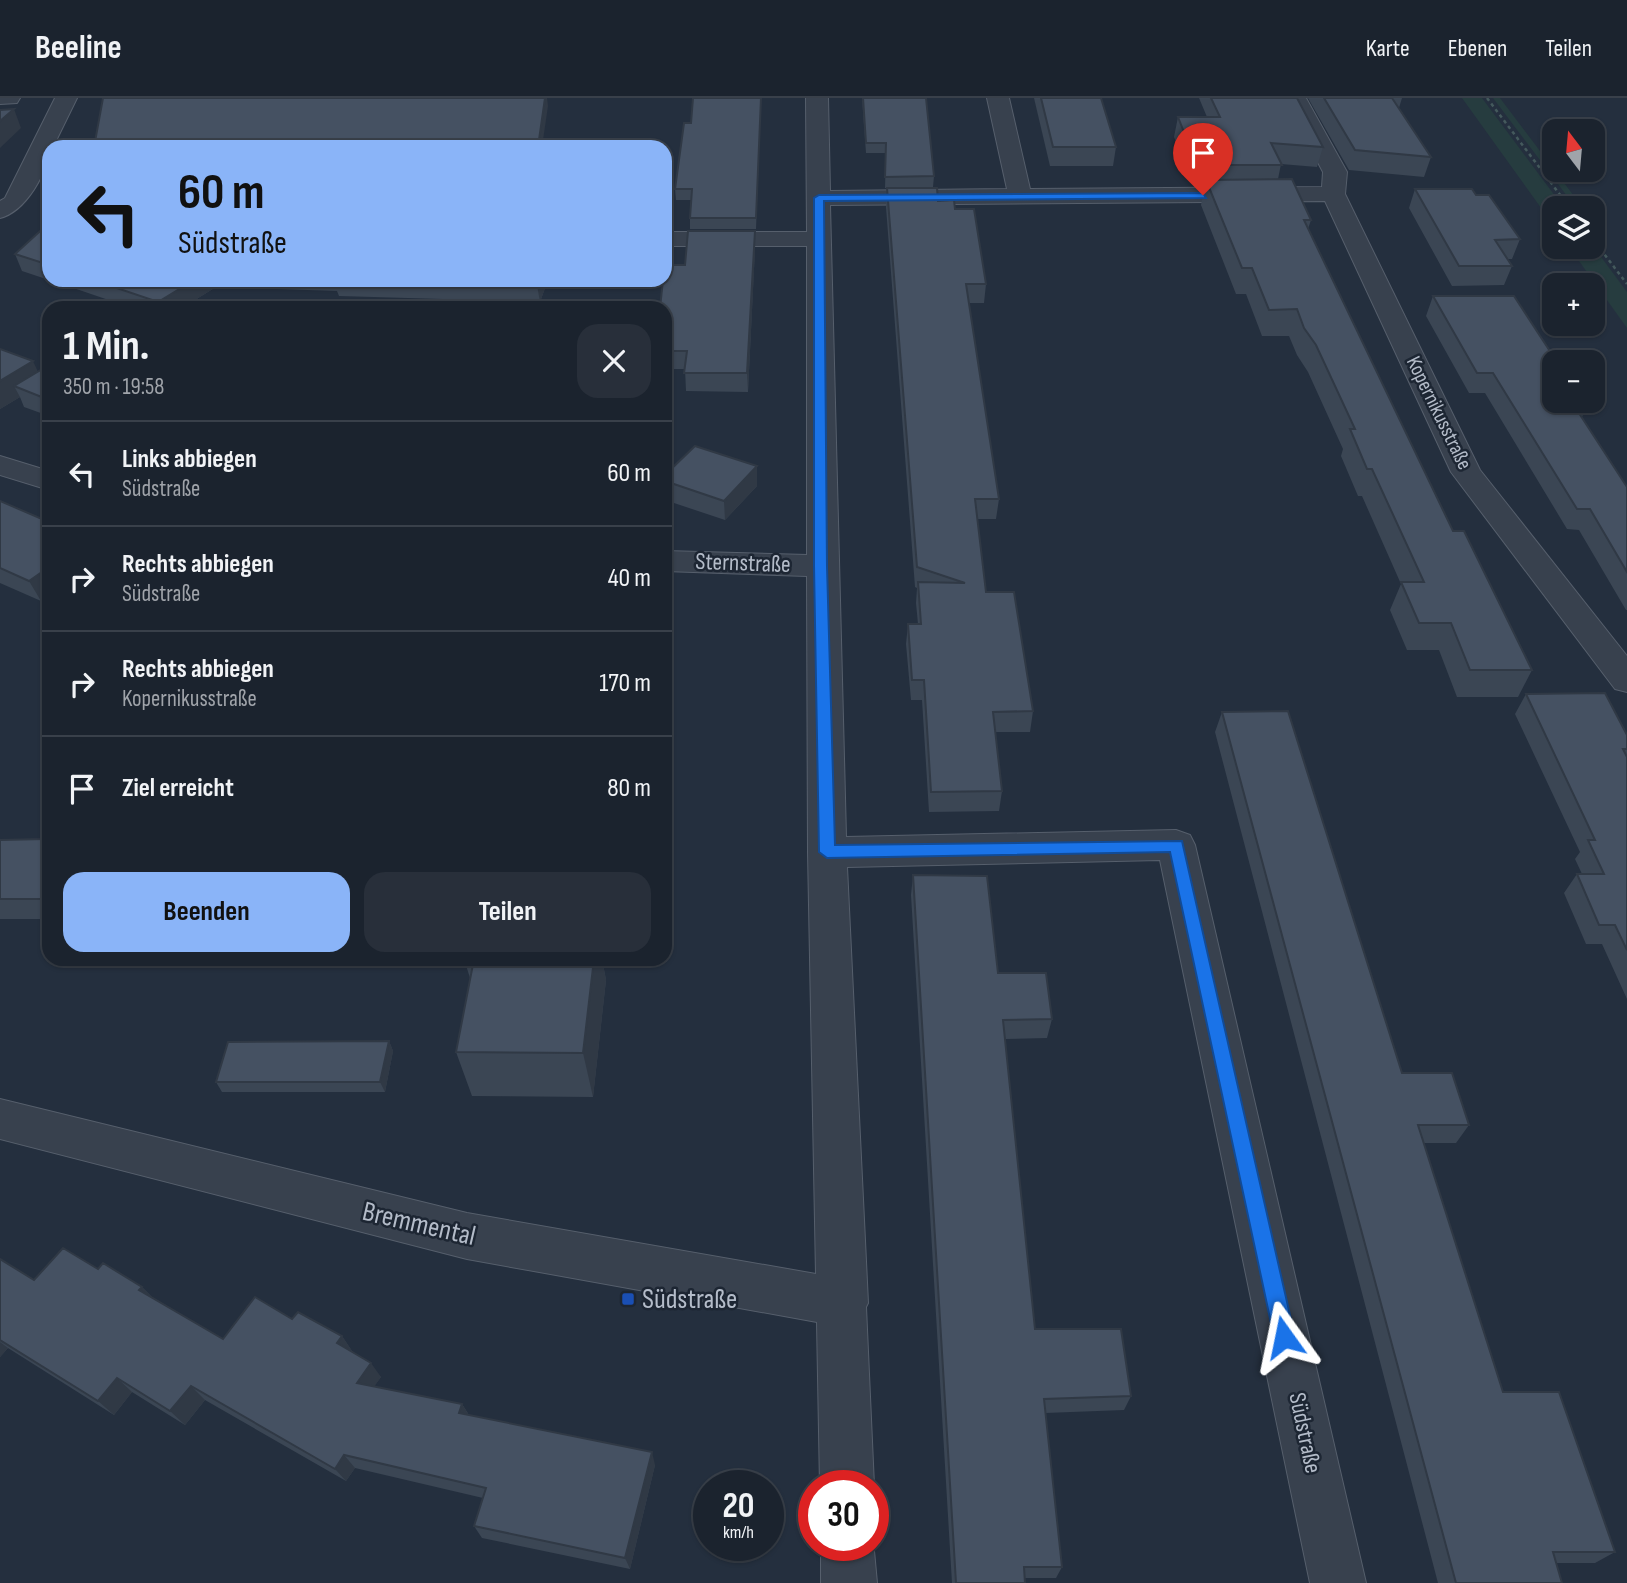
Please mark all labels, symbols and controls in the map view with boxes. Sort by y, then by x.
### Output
text: Beeline [35,28,122,68]
text: Karte [1366,34,1410,63]
text: Ebenen [1448,34,1507,63]
text: Teilen [1545,34,1592,63]
north arrow [1542,119,1605,182]
map controls [1542,119,1605,413]
pin [1173,123,1233,195]
icon: arrive [1184,134,1222,172]
text: 60 m [178,164,265,223]
icon: left [63,168,154,259]
button: layers [1542,196,1605,259]
text: Südstraße [178,224,287,263]
button: + [1542,273,1605,336]
text: 1 Min. [63,321,149,372]
button: close [577,324,651,398]
button: − [1542,350,1605,413]
street label: Kopernikusstraße [1401,352,1477,474]
text: 350 m · 19:58 [63,373,164,401]
text: Links abbiegen [122,444,257,475]
icon: left [63,455,101,493]
text: 60 m [607,458,651,489]
text: Südstraße [122,475,200,503]
street label: Sternstraße [695,547,791,579]
text: Rechts abbiegen [122,549,274,580]
icon: right [63,560,101,598]
text: 40 m [608,563,651,594]
text: Südstraße [122,580,200,608]
text: Rechts abbiegen [122,654,274,685]
icon: right [63,665,101,703]
text: 170 m [599,668,651,699]
text: Kopernikusstraße [122,685,257,713]
icon: arrive [63,770,101,808]
text: Ziel erreicht [122,773,234,804]
text: 80 m [607,773,651,804]
button: Beenden [63,872,350,952]
button: Teilen [364,872,651,952]
street label: Bremmental [359,1195,479,1253]
place label: Südstraße [642,1283,737,1316]
marker: Südstraße [620,1291,636,1307]
position arrow [1247,1300,1321,1374]
street label: Südstraße [1282,1390,1328,1476]
speed limit sign: 30 [798,1470,889,1561]
text: 20 [723,1485,755,1528]
text: km/h [723,1522,754,1543]

